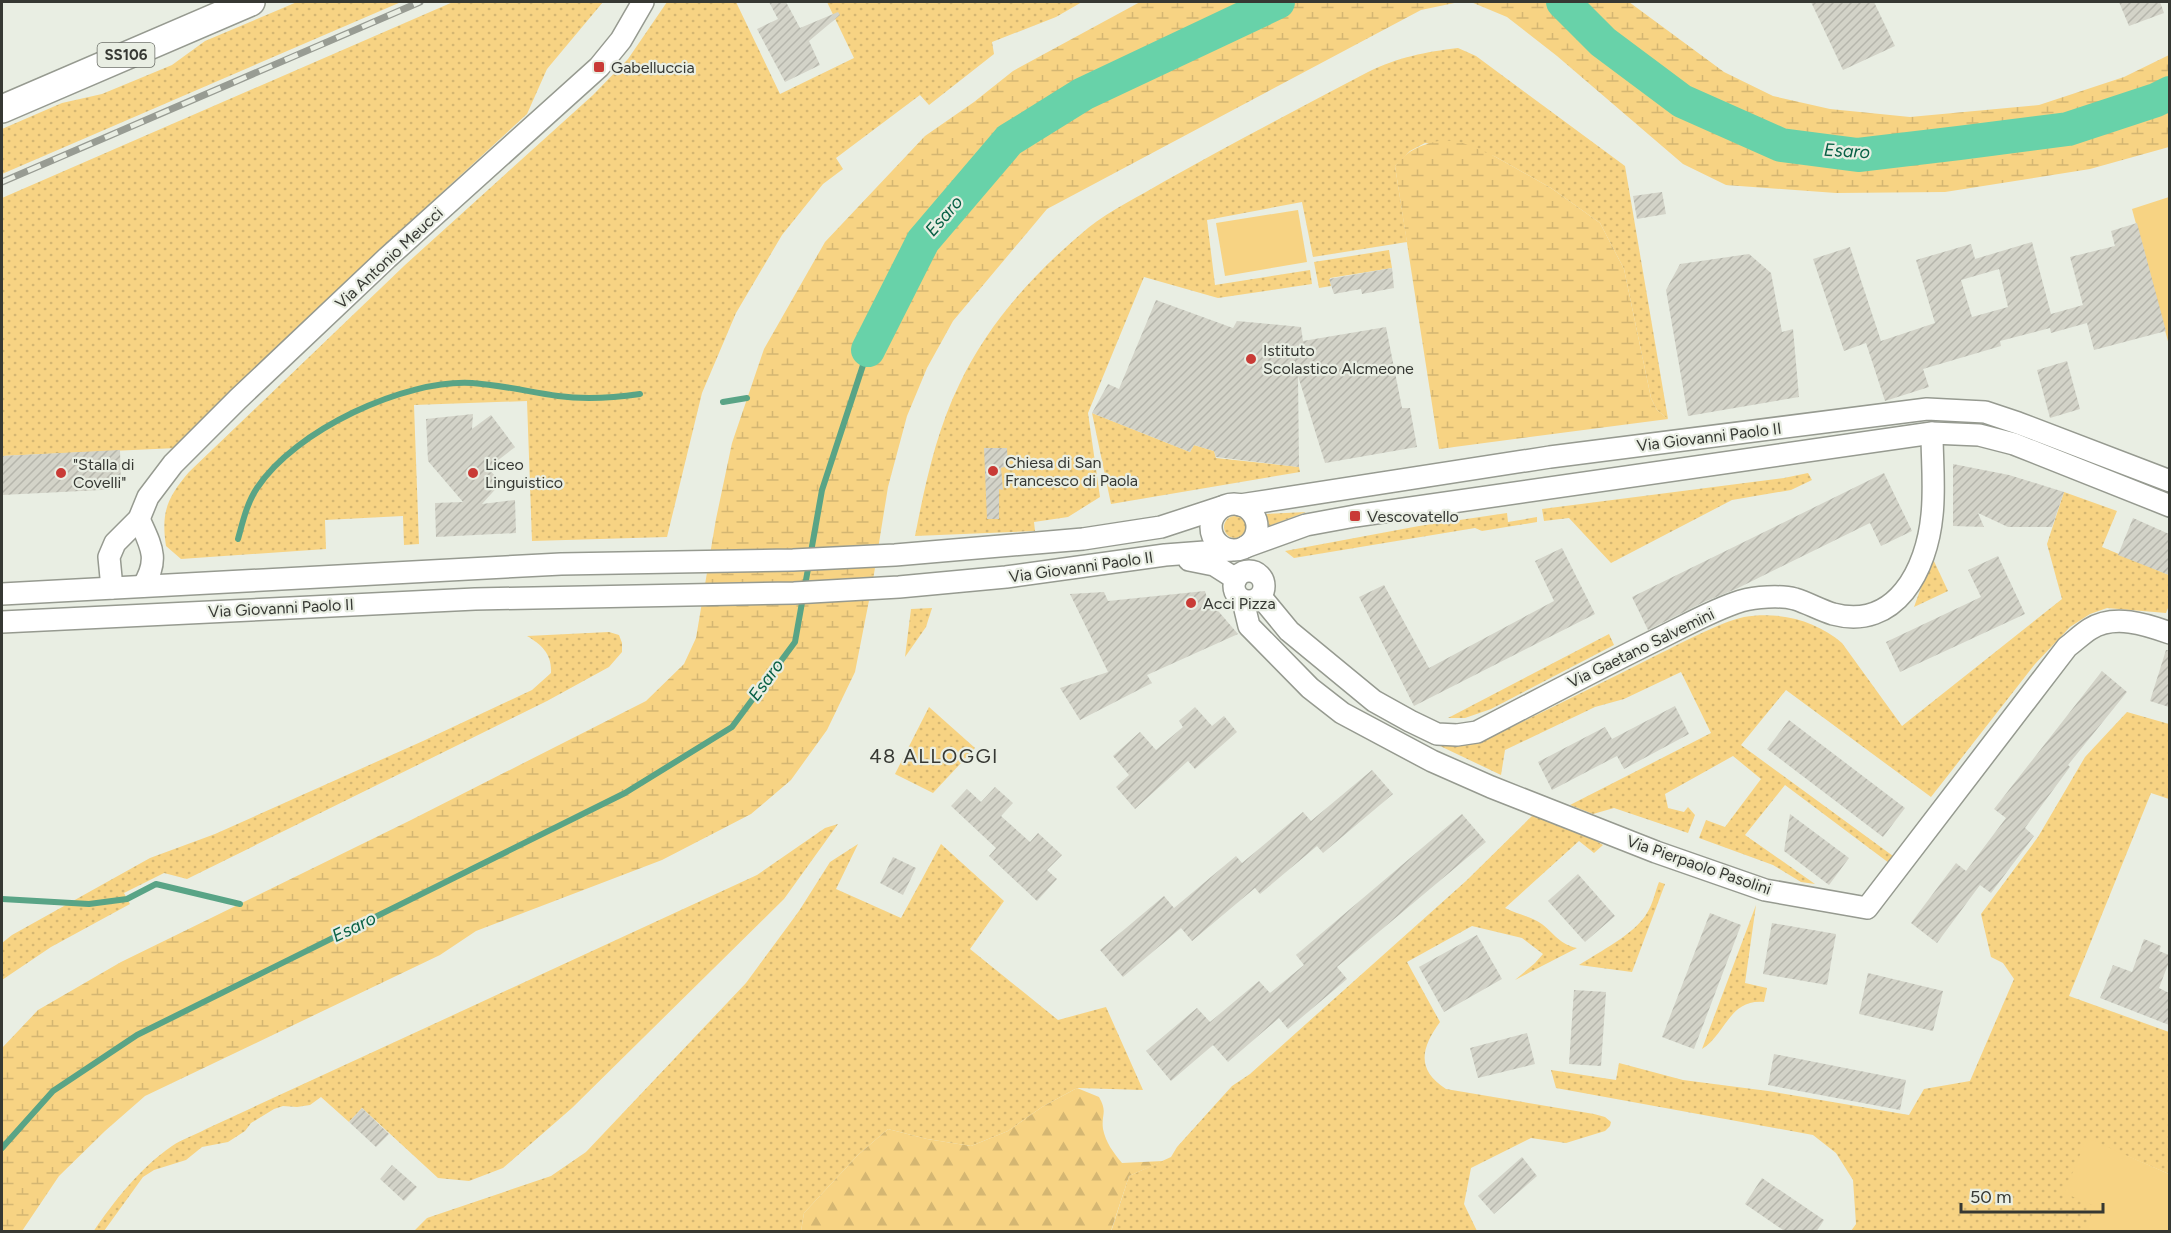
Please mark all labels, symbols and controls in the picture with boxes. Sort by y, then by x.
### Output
road number: SS106 [98,43,154,67]
place label: Gabelluccia [611,58,695,77]
marker: Gabelluccia [592,60,606,74]
water label: Esaro [1823,139,1871,163]
water label: Esaro [921,191,967,241]
street label: Via Antonio Meucci [331,203,447,313]
place label: Istituto Scolastico Alcmeone [1263,341,1414,378]
marker: Istituto Scolastico Alcmeone [1244,352,1258,366]
street label: Via Giovanni Paolo II [1636,419,1782,455]
place label: Chiesa di San Francesco di Paola [1005,453,1138,490]
place label: "Stalla di Covelli" [73,455,134,492]
place label: Liceo Linguistico [485,455,563,492]
marker: Chiesa di San Francesco di Paola [986,464,1000,478]
marker: "Stalla di Covelli" [54,466,68,480]
marker: Liceo Linguistico [466,466,480,480]
place label: Vescovatello [1367,507,1459,526]
marker: Vescovatello [1348,509,1362,523]
street label: Via Giovanni Paolo II [1008,547,1154,587]
place label: Acci Pizza [1203,594,1276,613]
street label: Via Giovanni Paolo II [208,595,354,621]
marker: Acci Pizza [1184,596,1198,610]
street label: Via Gaetano Salvemini [1565,604,1717,692]
water label: Esaro [744,655,788,705]
district label: 48 ALLOGGI [869,744,999,768]
street label: Via Pierpaolo Pasolini [1624,831,1774,899]
water label: Esaro [328,907,380,947]
scale bar [1961,1176,2104,1214]
text: 50 m [1970,1186,2012,1208]

